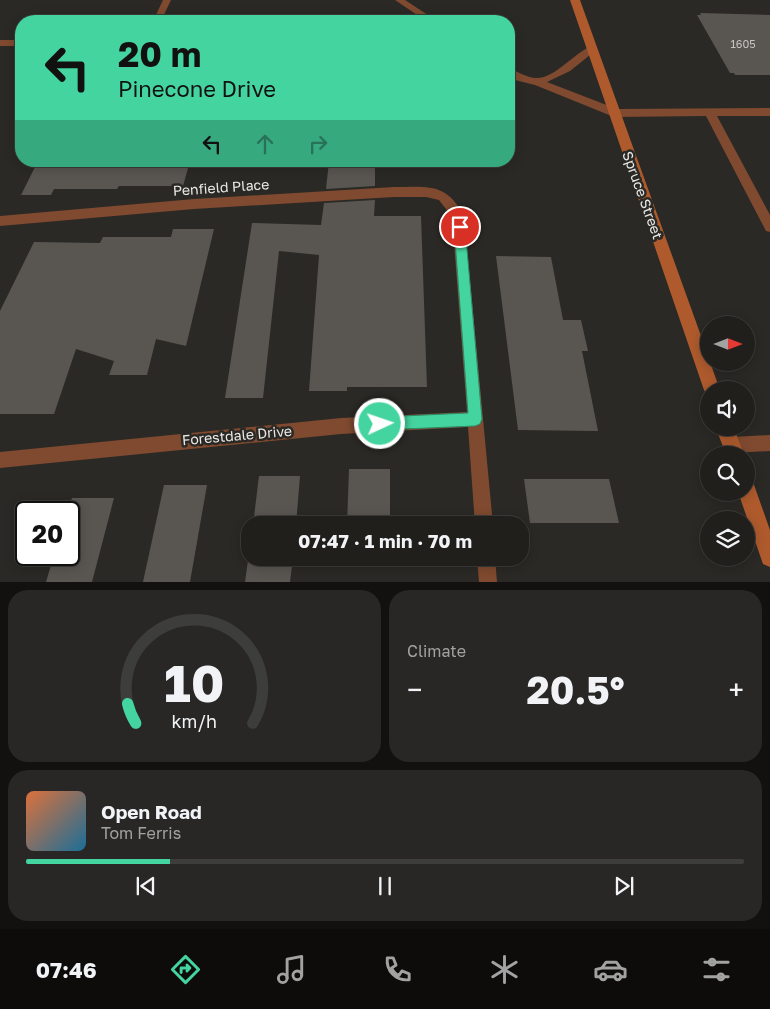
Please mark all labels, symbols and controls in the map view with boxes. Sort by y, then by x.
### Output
text: 20 m [118,33,201,75]
icon: left [35,35,100,100]
house number: 1605 [730,37,756,50]
text: Pinecone Drive [118,75,276,102]
icon: left [198,130,226,158]
icon: ahead [251,130,279,158]
icon: right [304,130,332,158]
street label: Spruce Street [619,149,667,241]
street label: Penfield Place [172,175,270,199]
pin [439,206,481,248]
icon: arrive [446,213,474,241]
north arrow [700,316,755,371]
map controls [700,316,755,566]
button: sound [700,381,755,436]
position arrow [353,397,405,449]
street label: Forestdale Drive [181,422,293,448]
button: search [700,446,755,501]
speed limit sign: 20 [15,501,80,566]
button: layers [700,511,755,566]
text: 07:47 · 1 min · 70 m [298,529,472,552]
text: Climate [407,641,466,661]
text: 10 [164,651,225,713]
text: 20.5° [526,667,625,712]
text: − [407,673,422,706]
text: + [729,673,744,706]
text: km/h [172,710,217,732]
text: Open Road [101,800,202,823]
text: Tom Ferris [101,823,181,843]
icon: previous [132,872,160,900]
icon: pause [371,872,399,900]
icon: next [610,872,638,900]
icon: directions [168,952,203,987]
icon: music [274,952,309,987]
icon: phone [380,952,415,987]
icon: climate [487,952,522,987]
icon: car [593,952,628,987]
icon: filters [699,952,734,987]
text: 07:46 [36,956,97,983]

